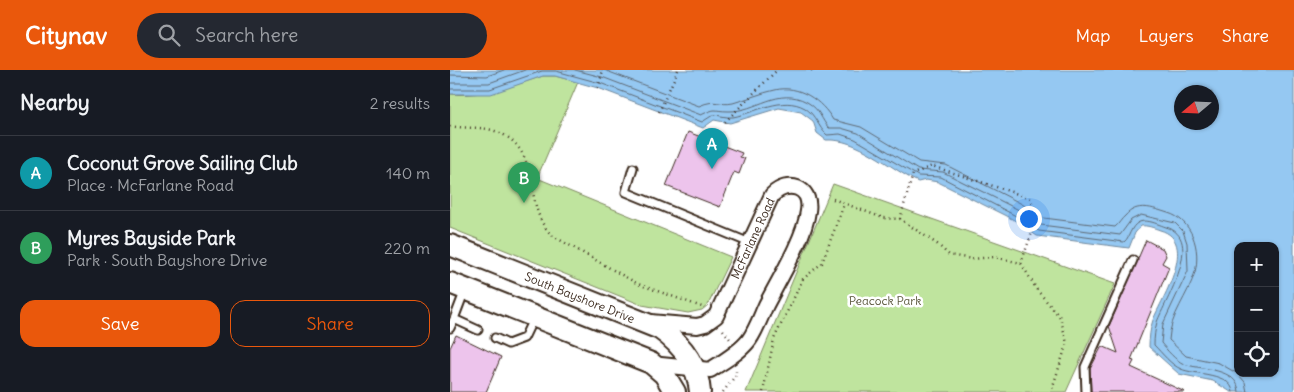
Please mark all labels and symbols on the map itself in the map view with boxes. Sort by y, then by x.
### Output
north arrow [1174,85,1219,130]
pin: A [696,128,728,169]
pin: B [508,162,540,203]
street label: McFarlane Road [727,195,777,281]
your location [1016,206,1042,232]
street label: South Bayshore Drive [523,268,637,326]
park label: Peacock Park [849,293,921,308]

